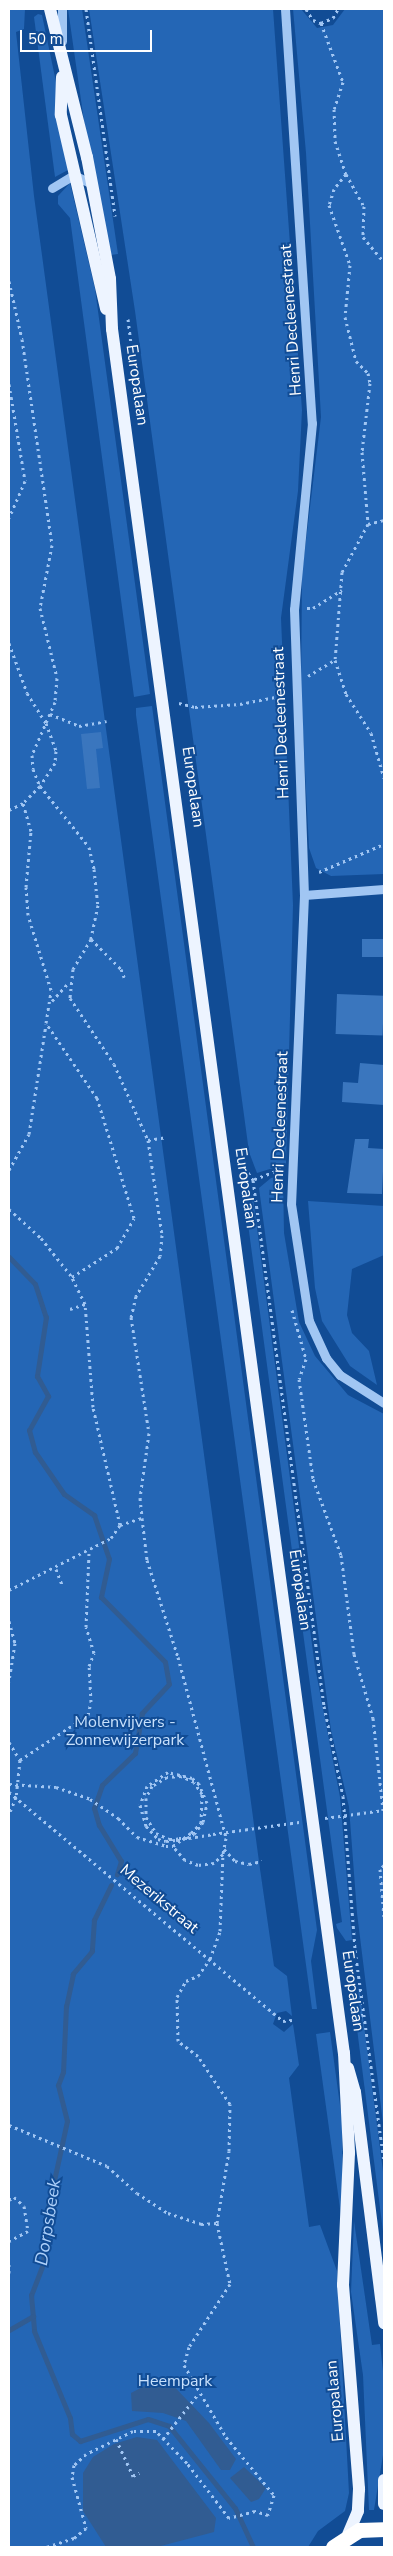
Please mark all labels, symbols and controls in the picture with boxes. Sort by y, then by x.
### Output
scale bar [22,20,155,52]
text: 50 m [28,29,63,49]
street label: Henri Decleenestraat [276,244,306,396]
street label: Europalaan [122,343,152,427]
street label: Henri Decleenestraat [269,647,293,799]
street label: Europalaan [178,745,208,829]
street label: Henri Decleenestraat [268,1051,292,1203]
street label: Europalaan [231,1146,261,1230]
street label: Europalaan [285,1548,315,1632]
park label: Molenvijvers - Zonnewijzerpark [66,1712,184,1750]
street label: Mezerikstraat [116,1861,202,1937]
street label: Europalaan [338,1949,368,2033]
water label: Dorpsbeek [30,2177,66,2267]
street label: Europalaan [322,2360,348,2442]
park label: Heempark [138,2371,212,2391]

